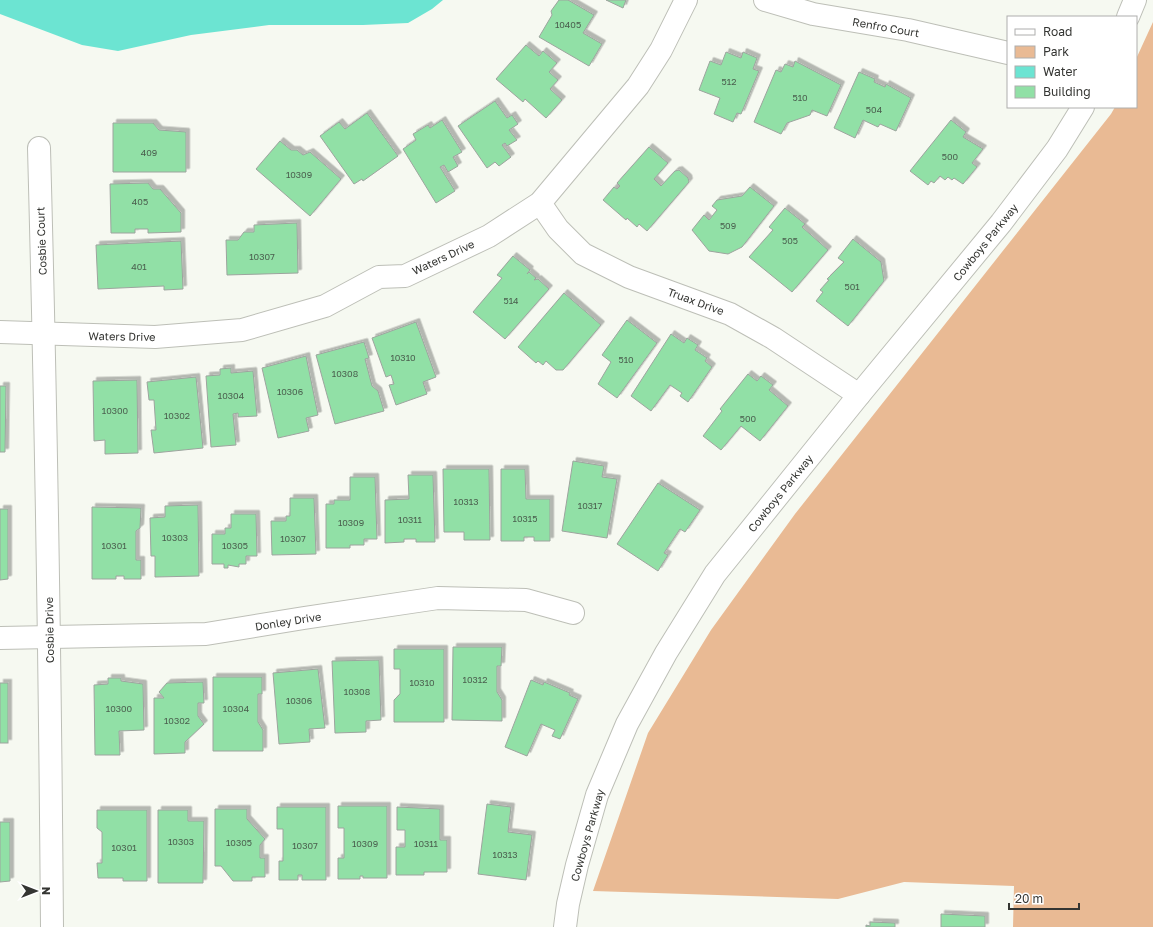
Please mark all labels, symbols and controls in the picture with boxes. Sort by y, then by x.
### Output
street label: Renfro Court [852,15,920,39]
legend [1007,16,1137,108]
house number: 10405 [555,19,581,30]
text: Road [1043,24,1072,39]
text: Park [1043,44,1069,59]
text: Water [1043,64,1077,79]
house number: 512 [722,76,736,87]
text: Building [1043,84,1091,99]
house number: 510 [792,92,808,103]
house number: 504 [866,104,883,115]
house number: 409 [141,147,157,158]
house number: 500 [942,151,959,162]
house number: 10309 [286,169,312,180]
house number: 405 [132,196,148,207]
street label: Cowboys Parkway [950,201,1020,283]
street label: Cosbie Court [33,207,49,275]
house number: 509 [720,220,736,231]
house number: 505 [782,235,798,246]
street label: Waters Drive [410,237,476,277]
house number: 10307 [249,251,275,262]
house number: 401 [131,261,147,272]
house number: 501 [844,281,860,292]
street label: Truax Drive [666,285,726,317]
house number: 514 [503,295,519,306]
street label: Waters Drive [88,329,156,343]
house number: 10310 [390,352,416,363]
house number: 510 [618,354,634,365]
house number: 10308 [332,368,358,379]
house number: 10306 [277,386,303,397]
house number: 10304 [218,390,245,401]
house number: 10300 [102,405,129,416]
house number: 10302 [164,410,190,421]
house number: 500 [740,413,757,424]
street label: Cowboys Parkway [745,452,815,534]
house number: 10313 [454,496,478,507]
house number: 10317 [578,500,602,511]
house number: 10315 [513,513,537,524]
house number: 10311 [398,514,423,525]
house number: 10309 [338,517,364,528]
house number: 10303 [162,532,188,543]
house number: 10307 [280,533,306,544]
house number: 10301 [101,540,127,551]
house number: 10305 [222,540,248,551]
street label: Cosbie Drive [42,597,56,663]
street label: Donley Drive [254,609,322,633]
house number: 10312 [463,674,487,685]
house number: 10310 [409,677,435,688]
house number: 10308 [344,686,370,697]
house number: 10306 [286,695,312,706]
house number: 10300 [106,703,133,714]
house number: 10304 [223,703,250,714]
house number: 10302 [164,715,190,726]
street label: Cowboys Parkway [568,787,606,883]
house number: 10303 [168,836,194,847]
house number: 10305 [226,837,252,848]
house number: 10309 [352,838,378,849]
house number: 10311 [414,838,439,849]
house number: 10307 [292,840,318,851]
house number: 10301 [111,842,137,853]
house number: 10313 [493,849,517,860]
north arrow [16,871,56,911]
scale bar [1009,885,1079,911]
text: N [40,887,53,895]
text: 20 m [1015,891,1043,906]

